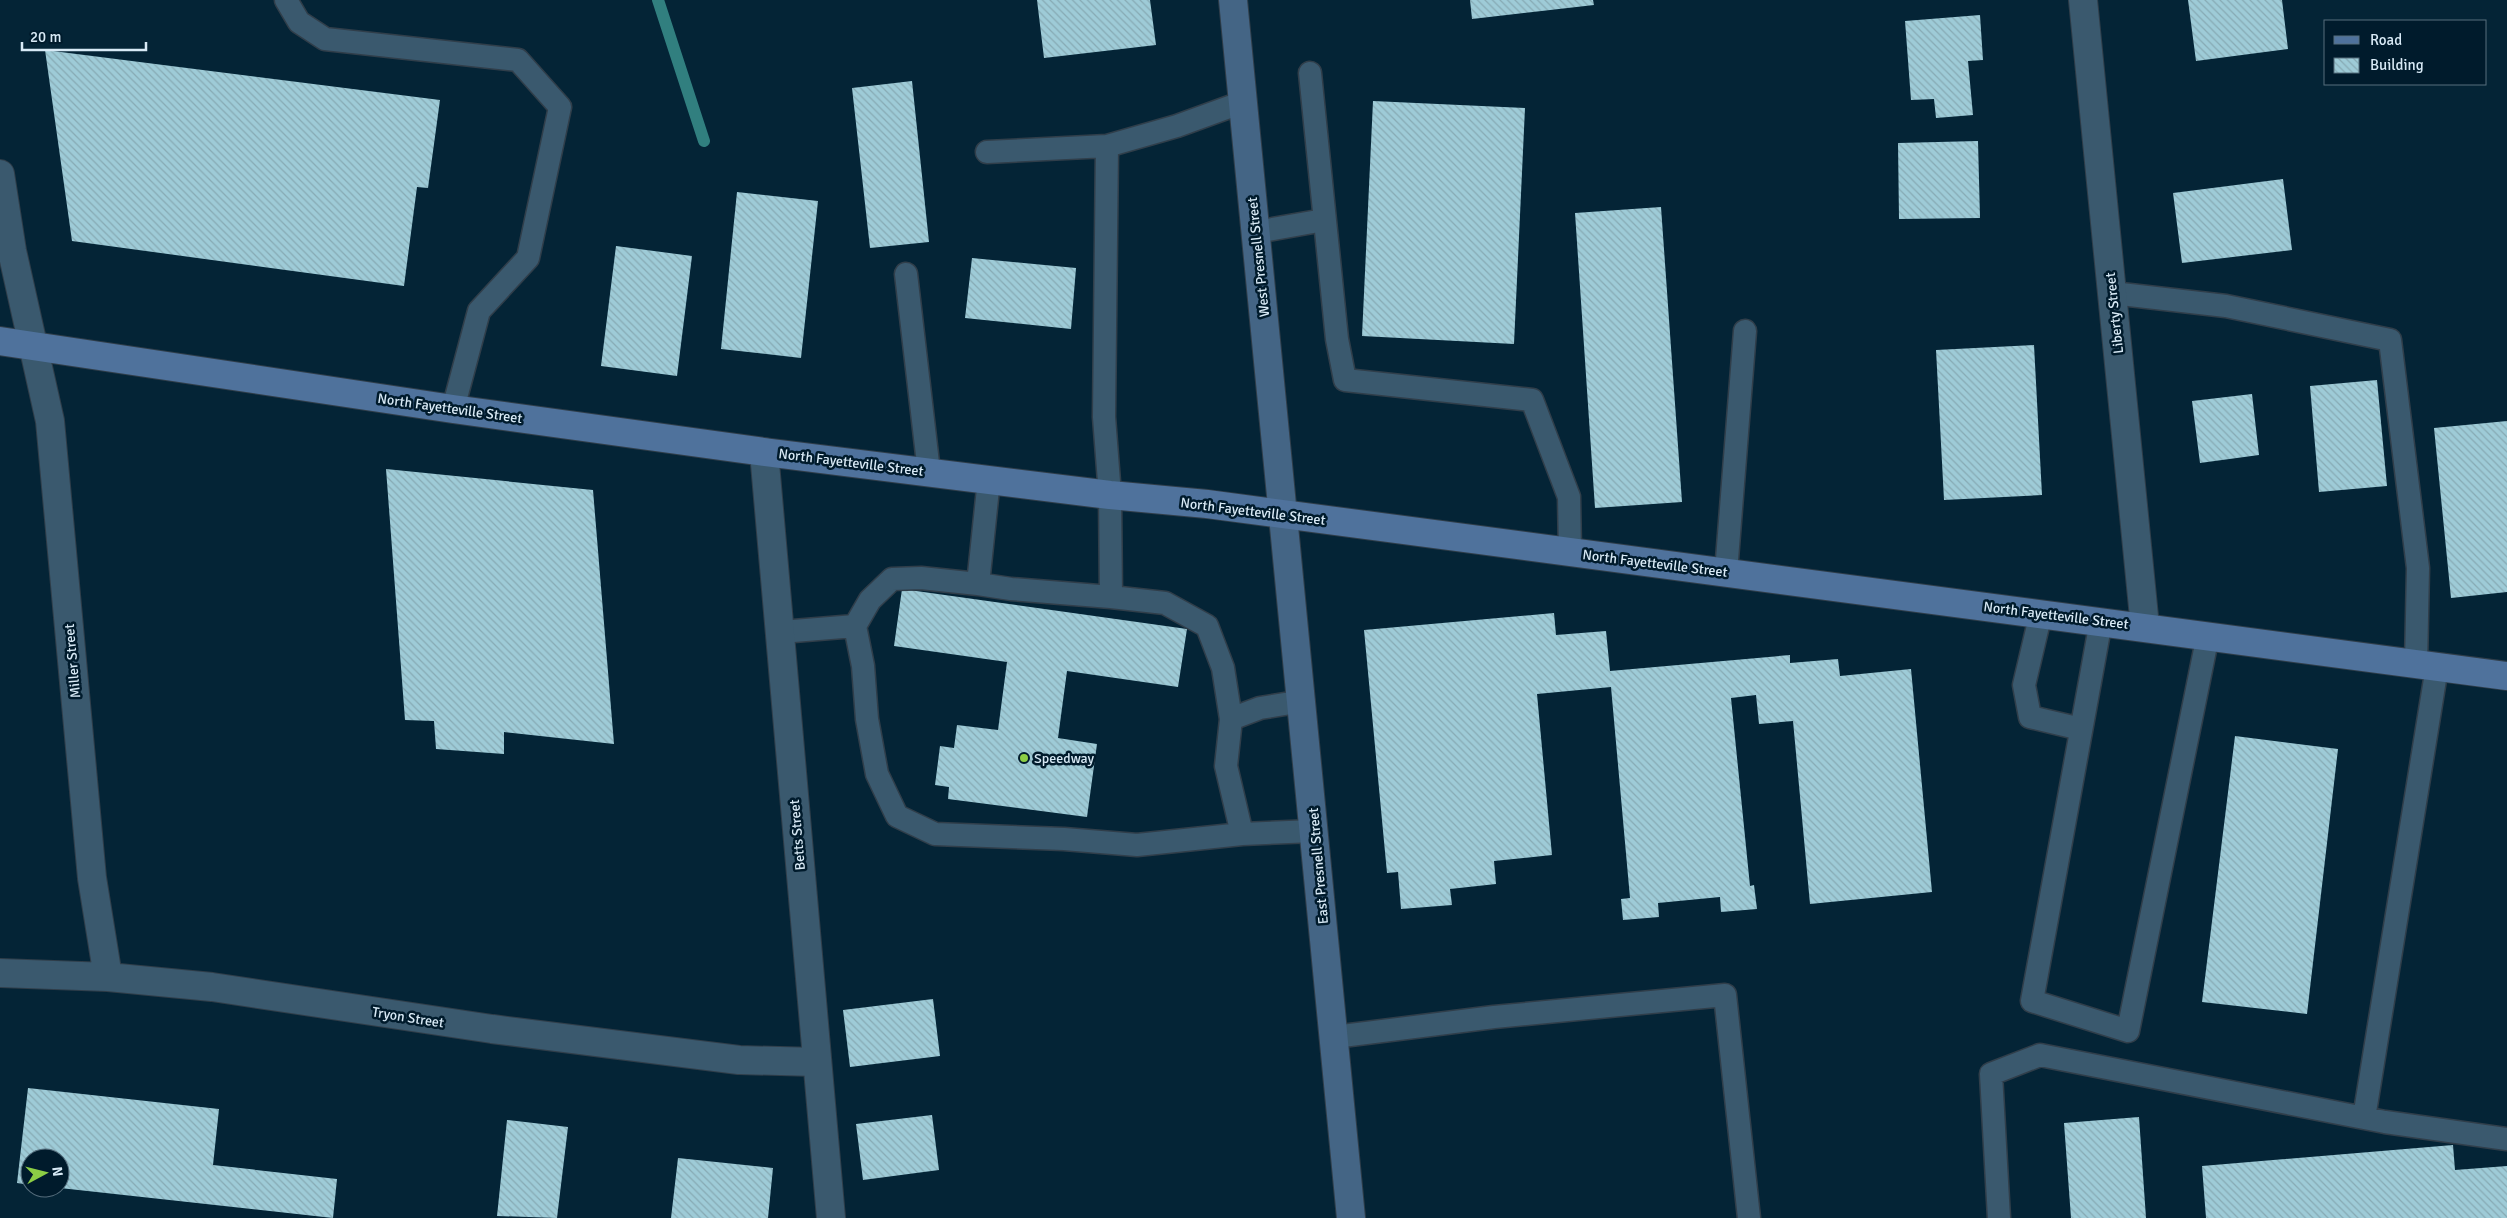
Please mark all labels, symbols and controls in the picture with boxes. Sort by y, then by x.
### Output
scale bar [22,20,146,52]
legend [2324,20,2487,85]
text: 20 m [30,28,61,46]
text: Road [2370,31,2402,49]
text: Building [2370,56,2424,74]
street label: West Presnell Street [1244,196,1273,318]
street label: Liberty Street [2102,271,2127,354]
street label: North Fayetteville Street [376,390,523,427]
street label: North Fayetteville Street [777,445,925,480]
street label: North Fayetteville Street [1179,494,1327,529]
street label: North Fayetteville Street [1581,546,1729,581]
street label: North Fayetteville Street [1982,598,2130,633]
street label: Miller Street [61,623,84,699]
place label: Speedway [1034,750,1095,767]
marker: Speedway [1018,752,1030,764]
street label: Betts Street [786,799,809,871]
street label: East Presnell Street [1305,807,1332,925]
street label: Tryon Street [371,1003,445,1032]
north arrow [20,1148,70,1198]
text: N [48,1166,66,1177]

